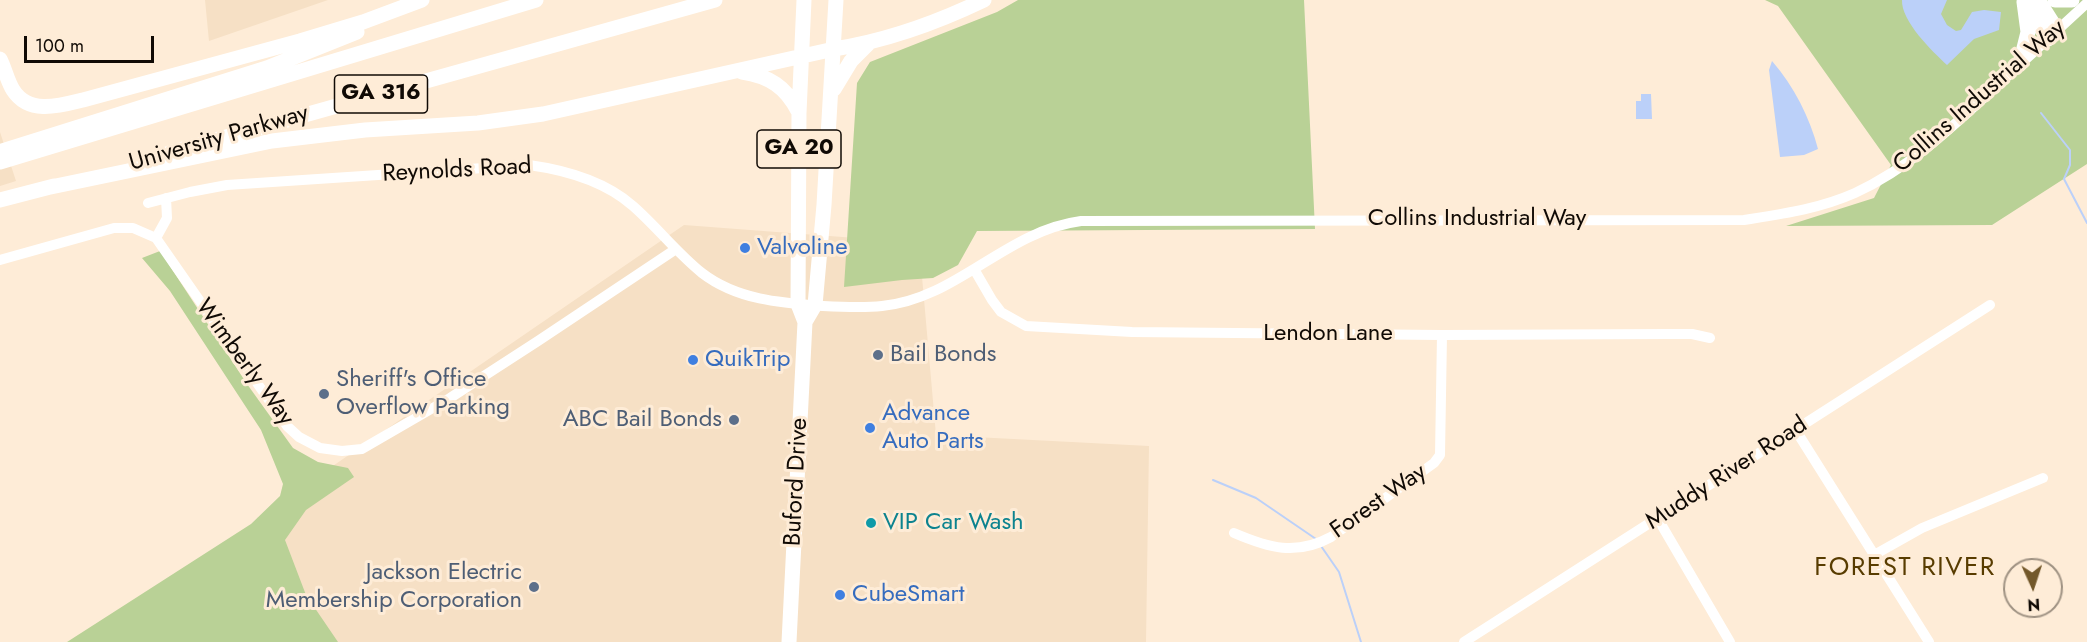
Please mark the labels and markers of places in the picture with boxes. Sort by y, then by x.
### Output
place label: Valvoline [757,234,848,262]
marker: Valvoline [738,241,752,255]
place label: Bail Bonds [890,341,996,369]
place label: QuikTrip [705,346,790,374]
marker: Bail Bonds [871,348,885,362]
marker: QuikTrip [686,353,700,367]
place label: Sheriff's Office Overflow Parking [336,366,510,422]
marker: Sheriff's Office Overflow Parking [317,387,331,401]
place label: Advance Auto Parts [882,400,984,456]
place label: ABC Bail Bonds [563,406,722,434]
marker: ABC Bail Bonds [727,413,741,427]
marker: Advance Auto Parts [863,421,877,435]
place label: VIP Car Wash [883,509,1024,537]
marker: VIP Car Wash [864,516,878,530]
place label: Jackson Electric Membership Corporation [266,559,522,615]
marker: Jackson Electric Membership Corporation [527,580,541,594]
place label: CubeSmart [852,581,964,609]
marker: CubeSmart [833,588,847,602]

